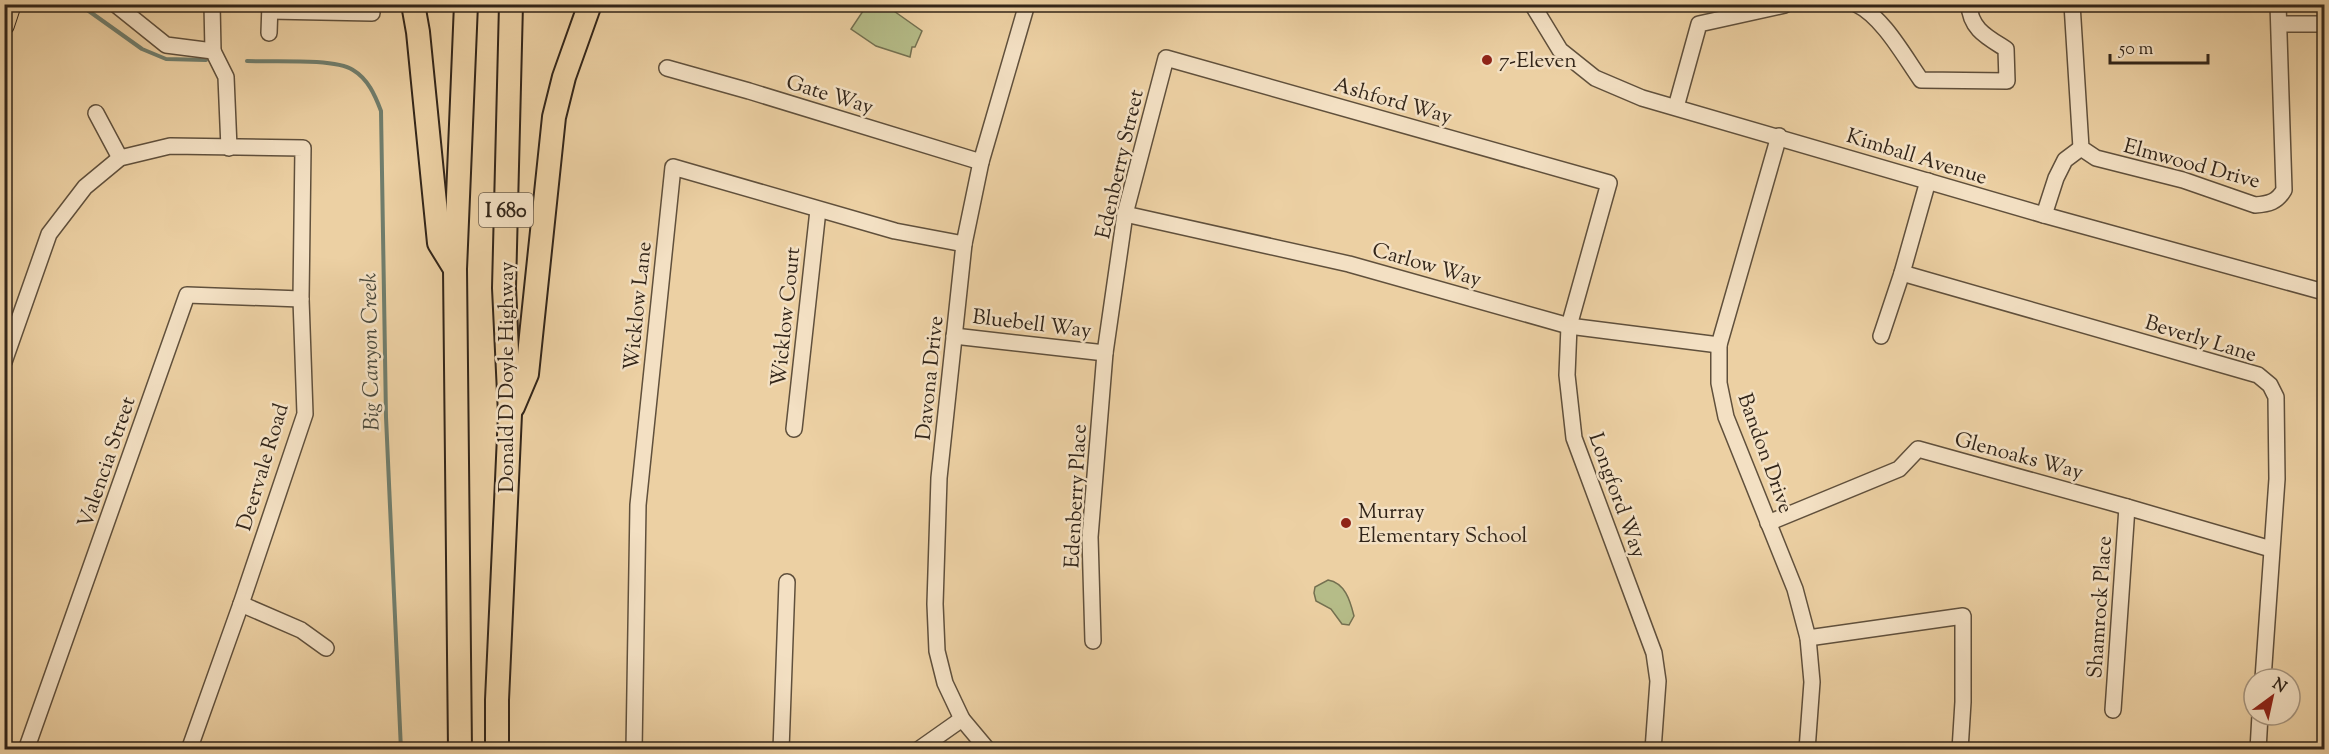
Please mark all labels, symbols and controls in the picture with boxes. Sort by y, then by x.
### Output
scale bar [2110,27,2208,65]
text: 50 m [2118,37,2154,63]
place label: 7-Eleven [1499,47,1577,77]
marker: 7-Eleven [1480,53,1494,67]
street label: Gate Way [782,68,877,124]
street label: Ashford Way [1330,71,1456,133]
street label: Edenberry Street [1089,87,1153,242]
street label: Kimball Avenue [1842,122,1991,194]
street label: Elmwood Drive [2120,132,2263,198]
road number: I 680 [479,193,533,227]
street label: Carlow Way [1368,236,1485,296]
street label: Wicklow Lane [617,240,661,372]
street label: Wicklow Court [765,246,809,389]
street label: Donald D Doyle Highway [493,261,523,493]
water label: Big Canyon Creek [355,273,389,431]
street label: Bluebell Way [970,303,1094,347]
street label: Beverly Lane [2141,309,2260,371]
street label: Davona Drive [910,314,952,442]
street label: Bandon Drive [1729,390,1800,518]
street label: Valencia Street [71,393,144,532]
street label: Deervale Road [230,400,298,535]
street label: Edenberry Place [1058,423,1096,569]
street label: Glenoaks Way [1951,425,2087,489]
street label: Longford Way [1580,429,1653,563]
place label: Murray Elementary School [1358,498,1528,552]
marker: Murray Elementary School [1339,516,1353,530]
street label: Shamrock Place [2081,535,2121,679]
north arrow [2242,667,2302,727]
text: N [2267,673,2291,700]

